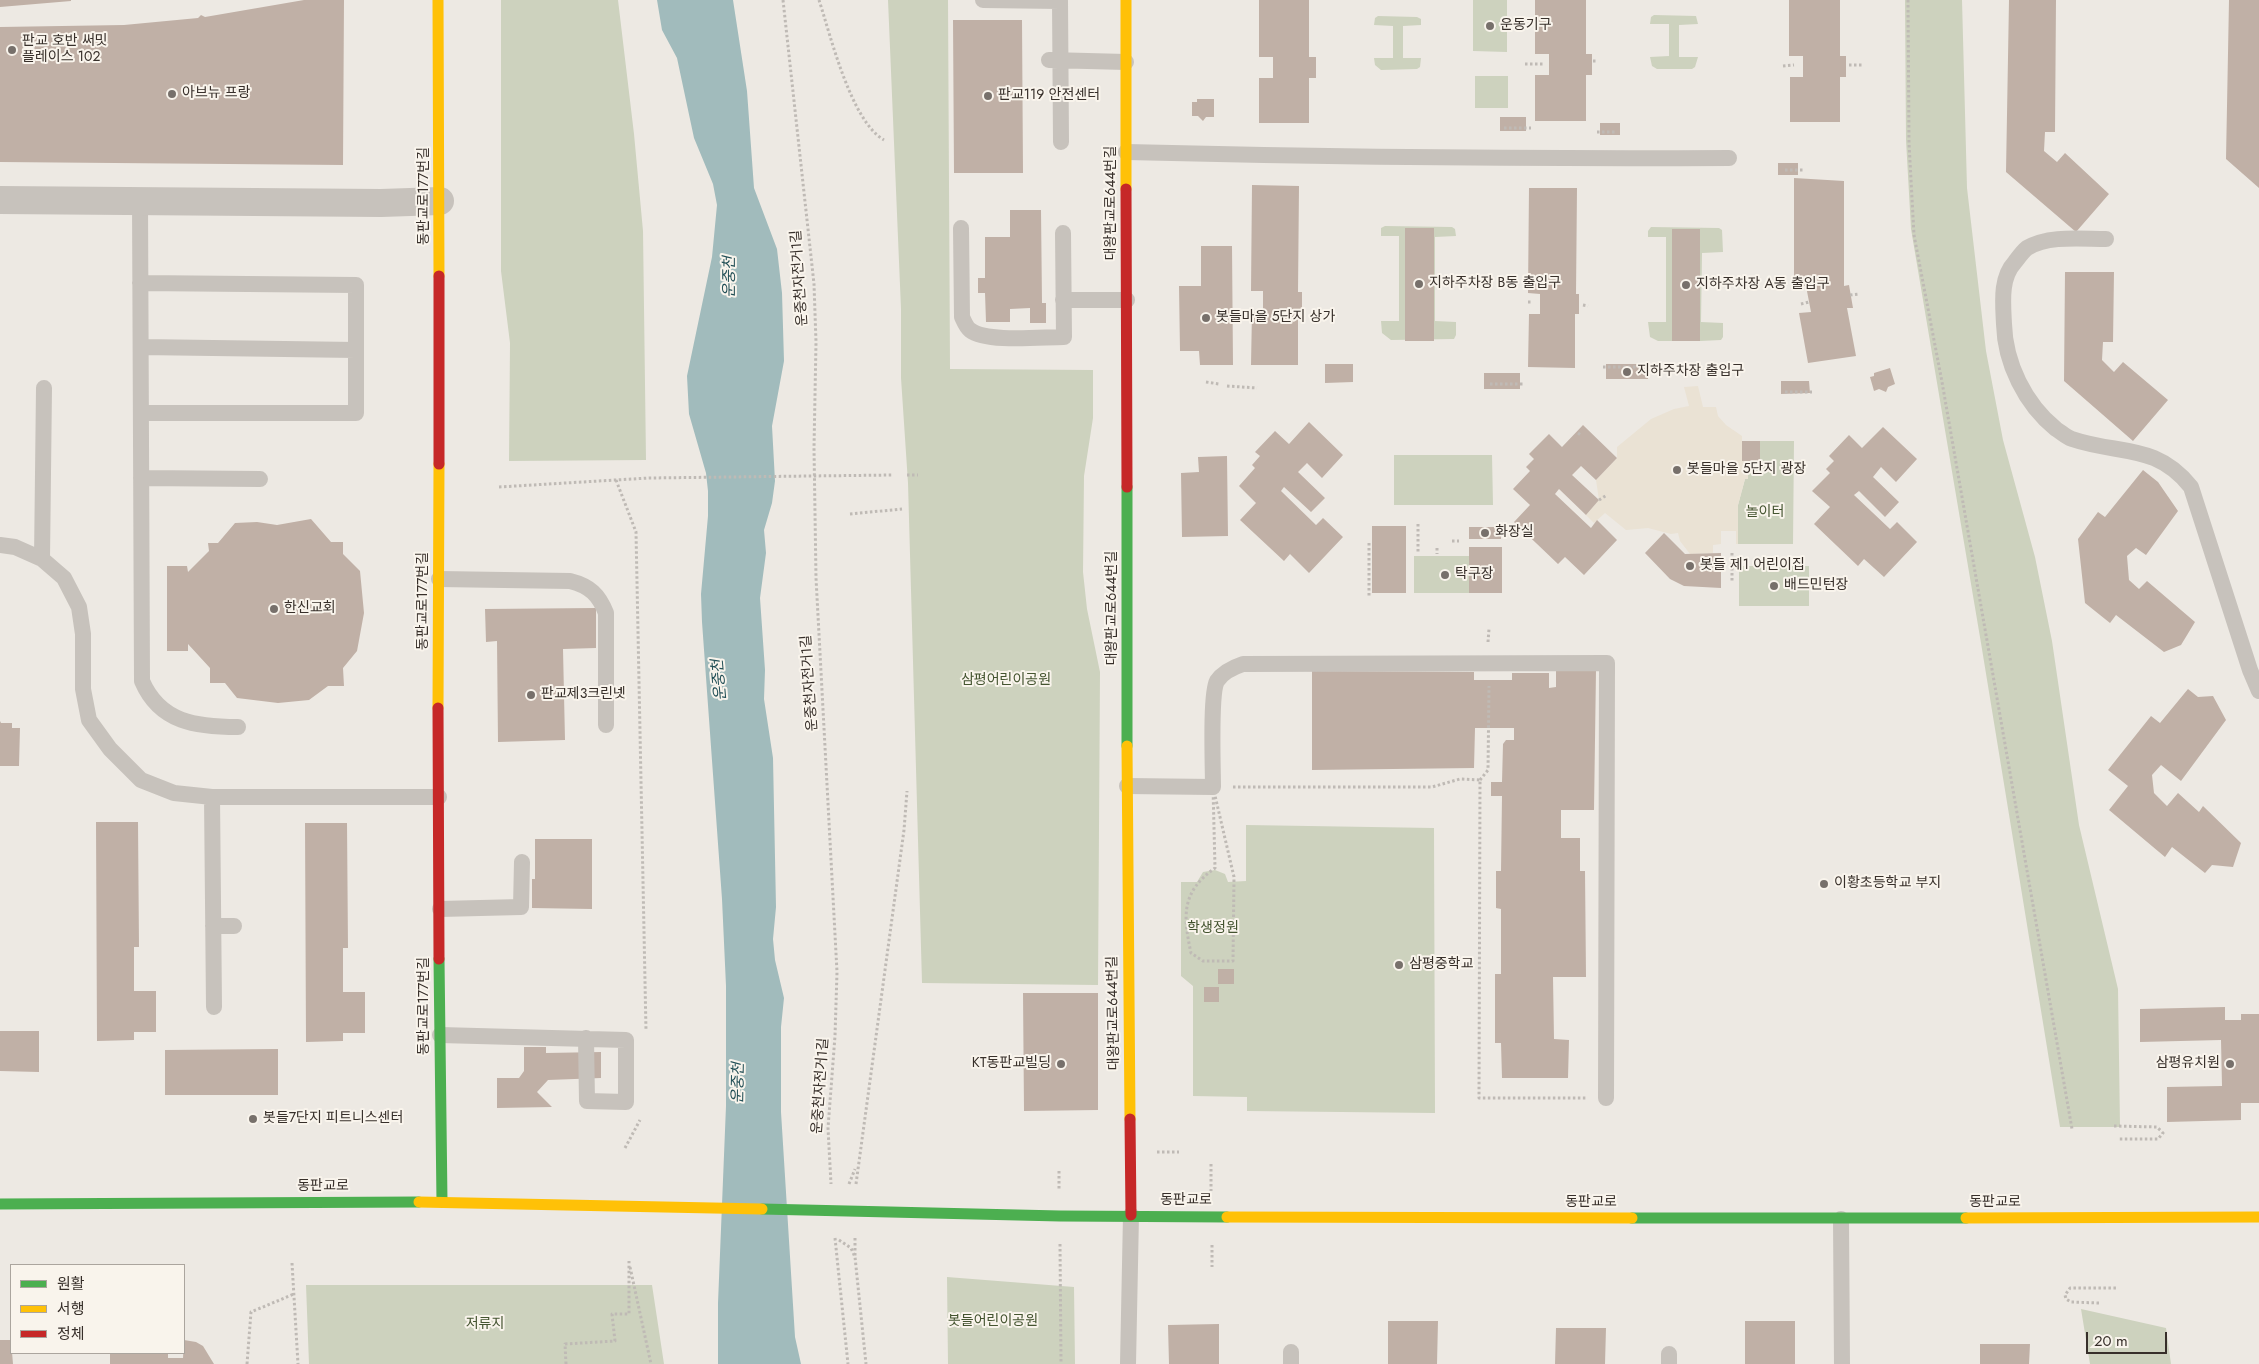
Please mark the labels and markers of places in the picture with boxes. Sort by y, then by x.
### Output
place label: 운동기구 [1500,18,1552,34]
marker: 운동기구 [1484,20,1496,32]
place label: 판교 호반 써밋 플레이스 102 [22,34,108,66]
marker: 판교 호반 써밋 플레이스 102 [6,44,18,56]
place label: 아브뉴 프랑 [182,86,251,102]
marker: 아브뉴 프랑 [166,88,178,100]
place label: 판교119 안전센터 [998,88,1100,104]
marker: 판교119 안전센터 [982,90,994,102]
place label: 지하주차장 B동 출입구 [1429,276,1561,292]
place label: 지하주차장 A동 출입구 [1696,277,1830,293]
marker: 지하주차장 B동 출입구 [1413,278,1425,290]
marker: 지하주차장 A동 출입구 [1680,279,1692,291]
place label: 봇들마을 5단지 상가 [1216,310,1335,326]
marker: 봇들마을 5단지 상가 [1200,312,1212,324]
place label: 지하주차장 출입구 [1637,364,1744,380]
marker: 지하주차장 출입구 [1621,366,1633,378]
place label: 봇들마을 5단지 광장 [1687,462,1806,478]
marker: 봇들마을 5단지 광장 [1671,464,1683,476]
place label: 화장실 [1495,525,1534,541]
marker: 화장실 [1479,527,1491,539]
place label: 봇들 제1 어린이집 [1700,558,1805,574]
marker: 봇들 제1 어린이집 [1684,560,1696,572]
place label: 탁구장 [1455,567,1494,583]
marker: 탁구장 [1439,569,1451,581]
place label: 배드민턴장 [1784,578,1848,594]
marker: 배드민턴장 [1768,580,1780,592]
place label: 한신교회 [284,601,336,617]
marker: 한신교회 [268,603,280,615]
place label: 판교제3크린넷 [541,687,626,703]
marker: 판교제3크린넷 [525,689,537,701]
place label: 이황초등학교 부지 [1834,876,1941,892]
marker: 이황초등학교 부지 [1818,878,1830,890]
place label: 삼평중학교 [1409,957,1473,973]
marker: 삼평중학교 [1393,959,1405,971]
place label: KT동판교빌딩 [972,1056,1051,1072]
place label: 삼평유치원 [2156,1056,2220,1072]
marker: KT동판교빌딩 [1055,1058,1067,1070]
marker: 삼평유치원 [2224,1058,2236,1070]
place label: 봇들7단지 피트니스센터 [263,1111,403,1127]
marker: 봇들7단지 피트니스센터 [247,1113,259,1125]

